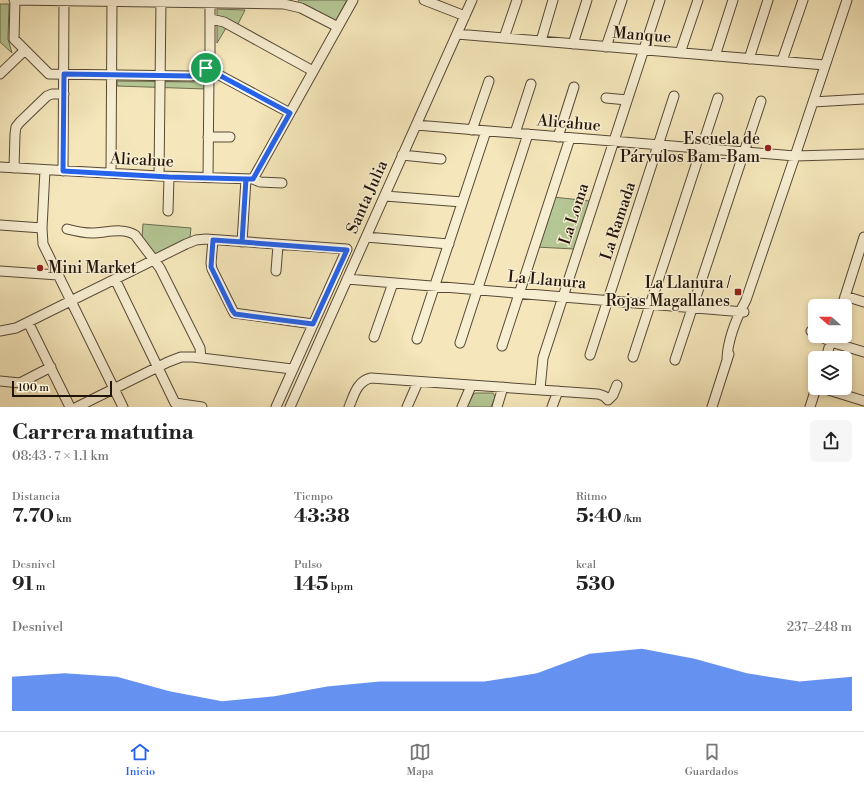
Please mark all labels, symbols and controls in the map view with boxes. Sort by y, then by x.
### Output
street label: Manque [612,22,672,48]
pin [189,51,223,85]
icon: arrive [195,57,217,79]
street label: Alicahue [535,110,602,136]
place label: Escuela de Párvulos Bam-Bam [620,129,760,167]
marker: Escuela de Párvulos Bam-Bam [763,143,773,153]
street label: Alicahue [109,148,174,172]
street label: Santa Julia [342,156,392,237]
street label: La Ramada [596,179,640,263]
street label: La Loma [555,180,594,247]
place label: Mini Market [48,258,137,278]
marker: Mini Market [35,263,45,273]
street label: La Llanura [507,267,588,293]
place label: La Llanura / Rojas Magallanes [606,273,731,311]
marker: La Llanura / Rojas Magallanes [733,287,743,297]
north arrow [808,299,852,343]
map controls [808,299,852,395]
button: layers [808,351,852,395]
scale bar [12,379,112,398]
text: 100 m [18,381,49,395]
text: Carrera matutina [12,419,194,446]
button: share [810,420,852,462]
text: 08:43 · 7 × 1.1 km [12,448,109,464]
text: Distancia [12,490,60,504]
text: Tiempo [294,490,333,504]
text: Ritmo [576,490,607,504]
text: 7.70 [12,504,54,529]
text: 43:38 [294,504,350,529]
text: 5:40 [576,504,622,529]
text: km [54,512,72,526]
text: /km [622,512,642,526]
text: Desnivel [12,558,55,572]
text: Pulso [294,558,322,572]
text: kcal [576,558,596,572]
text: 91 [12,572,33,597]
text: 145 [294,572,329,597]
text: 530 [576,572,615,597]
text: m [33,580,45,594]
text: bpm [329,580,353,594]
text: Desnivel [12,619,63,635]
text: 237–248 m [787,619,852,635]
tab: Inicio [126,741,155,779]
tab: Mapa [406,741,434,779]
tab: Guardados [685,741,738,779]

